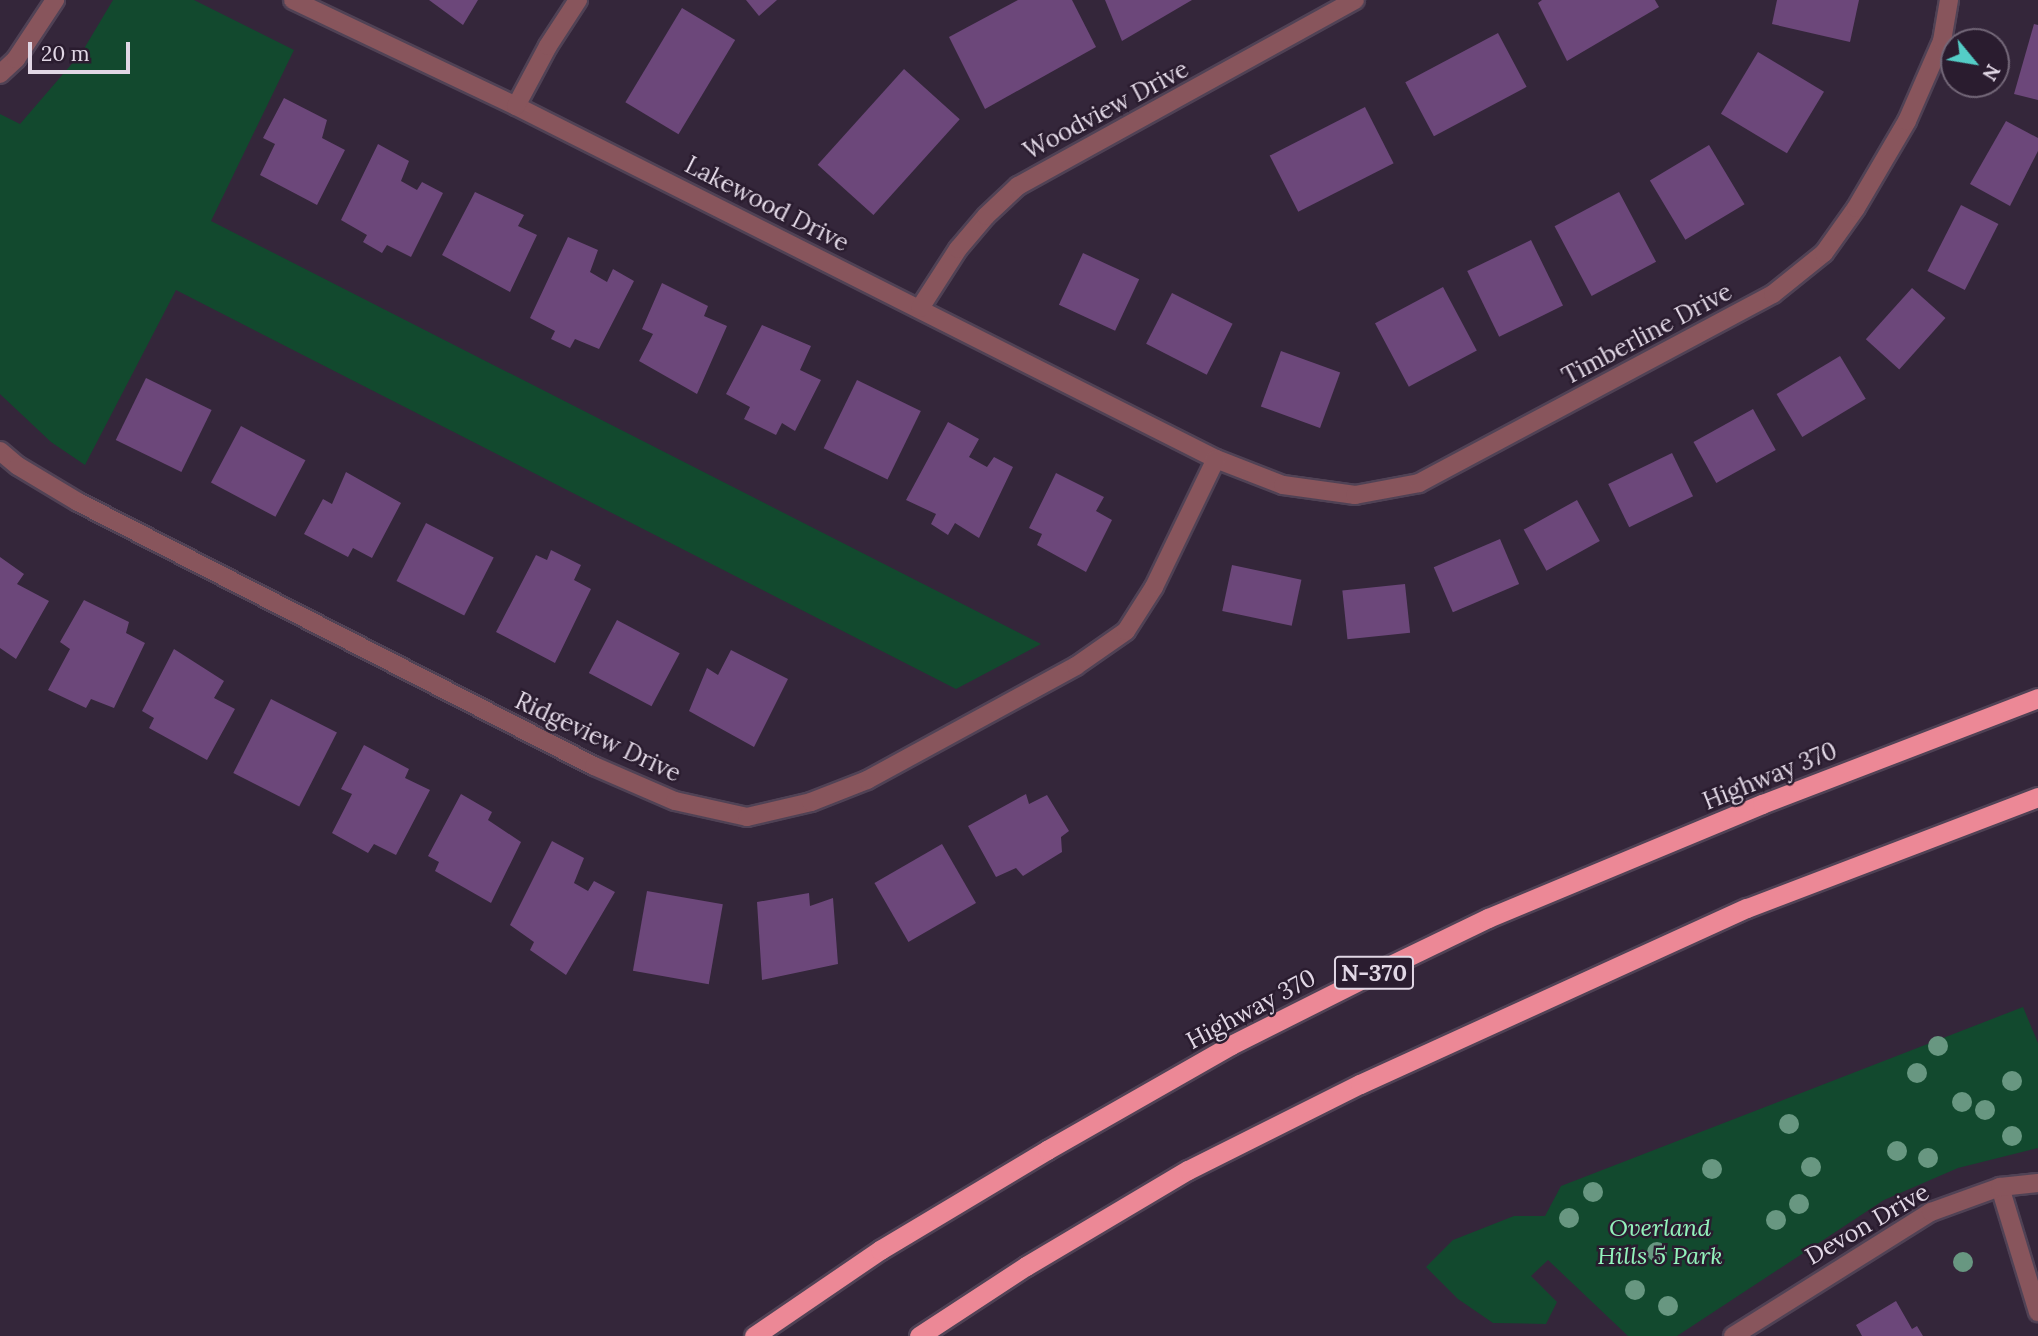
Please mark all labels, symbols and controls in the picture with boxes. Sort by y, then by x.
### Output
scale bar [32,28,133,72]
north arrow [1940,28,2010,98]
text: 20 m [41,40,90,67]
street label: Woodview Drive [1019,54,1193,166]
text: N [1977,60,2006,85]
street label: Lakewood Drive [680,150,854,258]
street label: Timberline Drive [1557,277,1737,391]
street label: Ridgeview Drive [511,686,685,788]
street label: Highway 370 [1699,736,1841,816]
road number: N-370 [1334,954,1414,992]
street label: Highway 370 [1181,963,1321,1055]
street label: Devon Drive [1800,1177,1934,1271]
park label: Overland Hills 5 Park [1597,1214,1723,1270]

